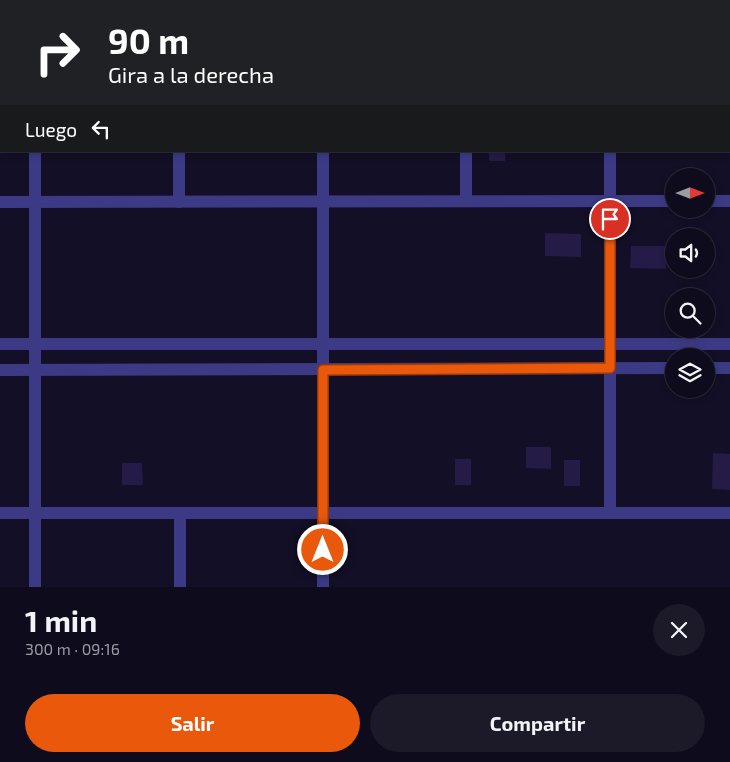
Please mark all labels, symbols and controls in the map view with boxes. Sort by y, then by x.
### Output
text: 90 m [108,19,189,61]
icon: right [25,20,90,85]
text: Gira a la derecha [108,61,274,87]
icon: left [87,115,115,143]
text: Luego [25,118,77,141]
north arrow [665,168,715,218]
map controls [665,168,715,398]
pin [589,198,631,240]
icon: arrive [596,205,624,233]
button: sound [665,228,715,278]
button: search [665,288,715,338]
button: layers [665,348,715,398]
position arrow [296,523,348,575]
text: 1 min [25,602,97,638]
button: close [653,604,705,656]
text: 300 m · 09:16 [25,639,120,658]
button: Salir [25,694,360,752]
button: Compartir [370,694,705,752]

